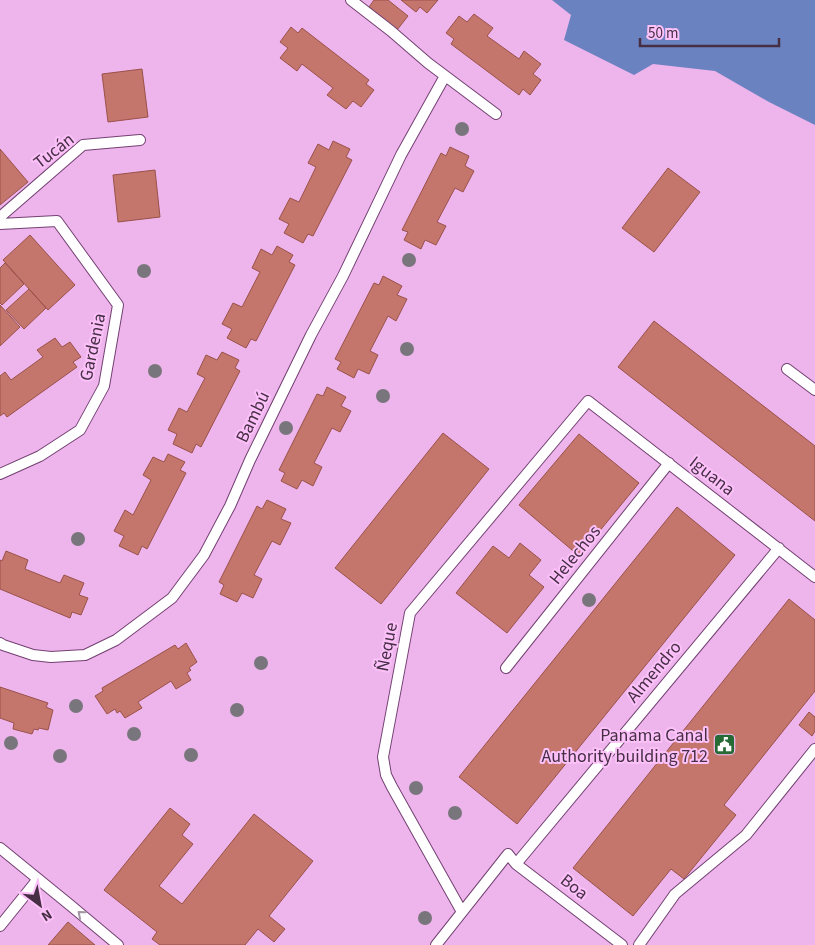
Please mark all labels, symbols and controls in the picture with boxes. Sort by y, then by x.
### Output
scale bar [640,15,779,47]
text: 50 m [648,23,678,44]
street label: Tucán [28,127,80,175]
street label: Gardenia [74,311,112,383]
street label: Bambú [230,387,276,447]
street label: Iguana [684,450,740,502]
street label: Helechos [543,520,607,590]
street label: Ñeque [370,620,404,674]
street label: Almendro [621,636,687,708]
place label: Panama Canal Authority building 712 [542,723,708,769]
public building icon: Panama Canal Authority building 712 [712,733,736,757]
street label: Boa [555,868,593,906]
north arrow [15,880,65,930]
text: N [37,904,56,926]
one-way arrow [77,910,86,919]

